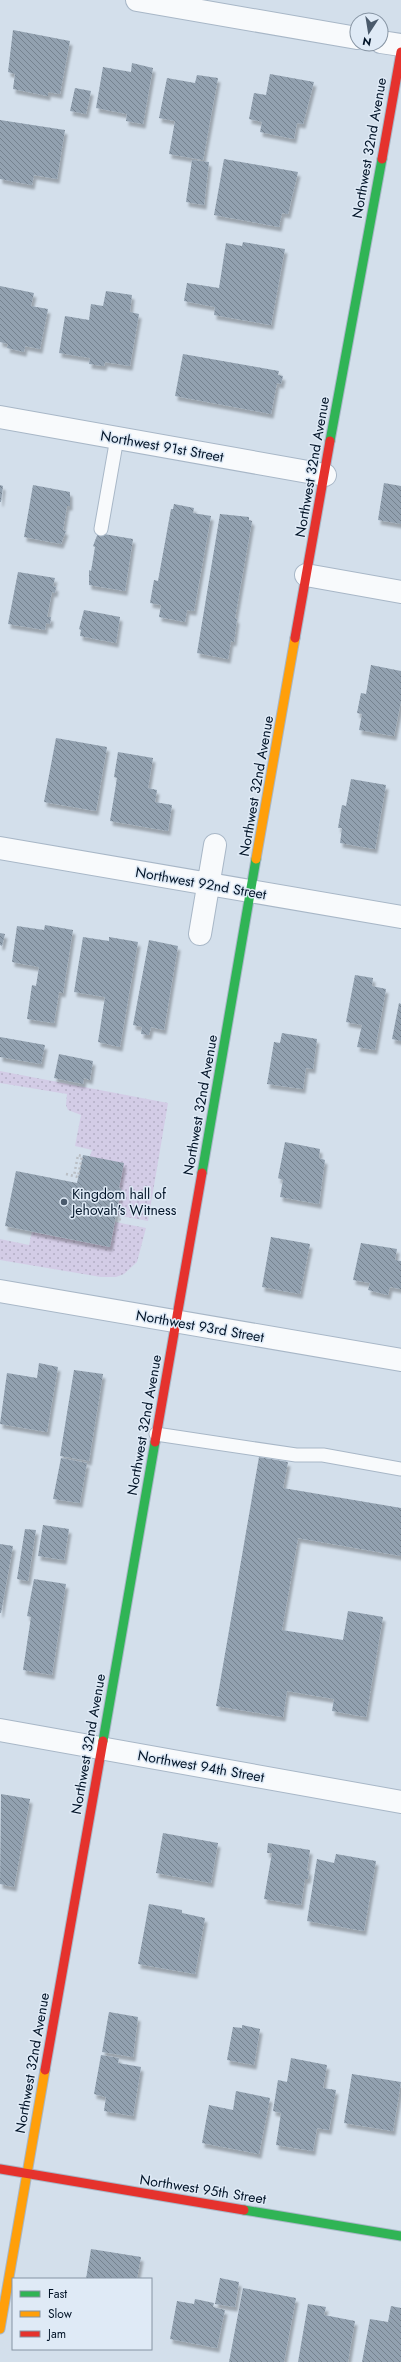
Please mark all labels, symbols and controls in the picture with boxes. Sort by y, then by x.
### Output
north arrow [349,12,389,52]
text: N [361,33,373,51]
street label: Northwest 32nd Avenue [347,76,391,220]
street label: Northwest 32nd Avenue [290,395,334,539]
street label: Northwest 91st Street [99,425,226,467]
street label: Northwest 32nd Avenue [234,714,278,858]
street label: Northwest 92nd Street [134,862,269,904]
street label: Northwest 32nd Avenue [178,1033,222,1177]
place label: Kingdom hall of Jehovah's Witness [70,1184,177,1220]
marker: Kingdom hall of Jehovah's Witness [59,1197,69,1207]
street label: Northwest 93rd Street [134,1305,266,1347]
street label: Northwest 32nd Avenue [122,1353,166,1497]
street label: Northwest 32nd Avenue [66,1672,110,1816]
street label: Northwest 94th Street [136,1745,266,1787]
street label: Northwest 32nd Avenue [10,1991,54,2135]
street label: Northwest 95th Street [138,2169,268,2209]
legend [12,2278,152,2350]
text: Fast [48,2285,67,2303]
text: Slow [48,2305,73,2323]
text: Jam [46,2325,66,2343]

